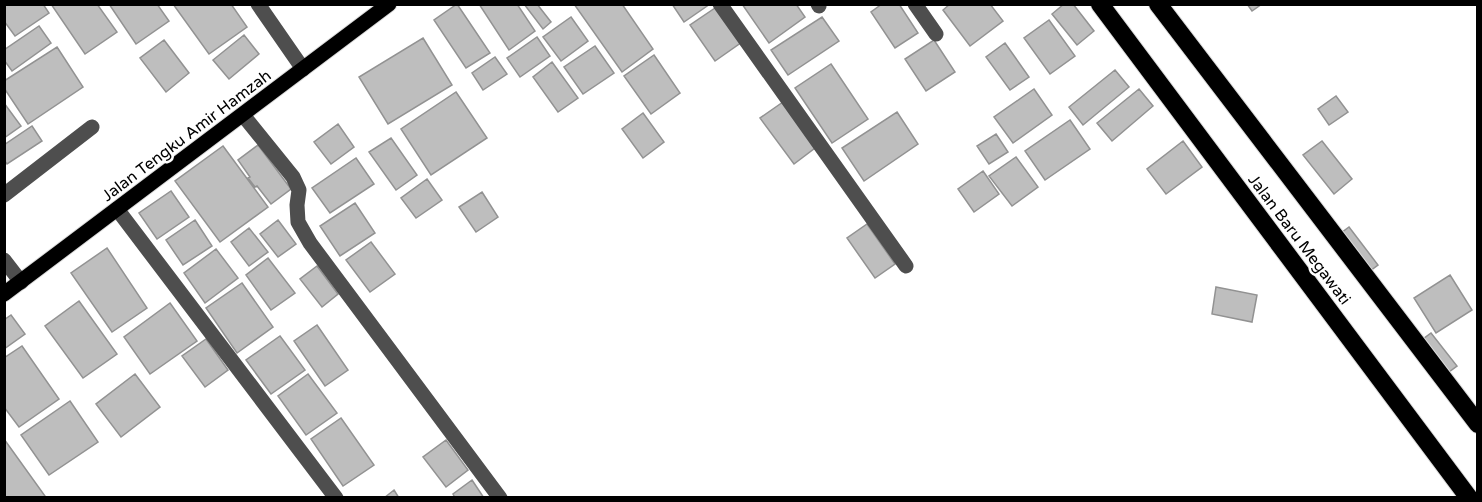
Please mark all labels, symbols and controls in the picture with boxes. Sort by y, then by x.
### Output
street label: Jalan Tengku Amir Hamzah [98,66,275,206]
street label: Jalan Baru Megawati [1244,170,1355,309]

